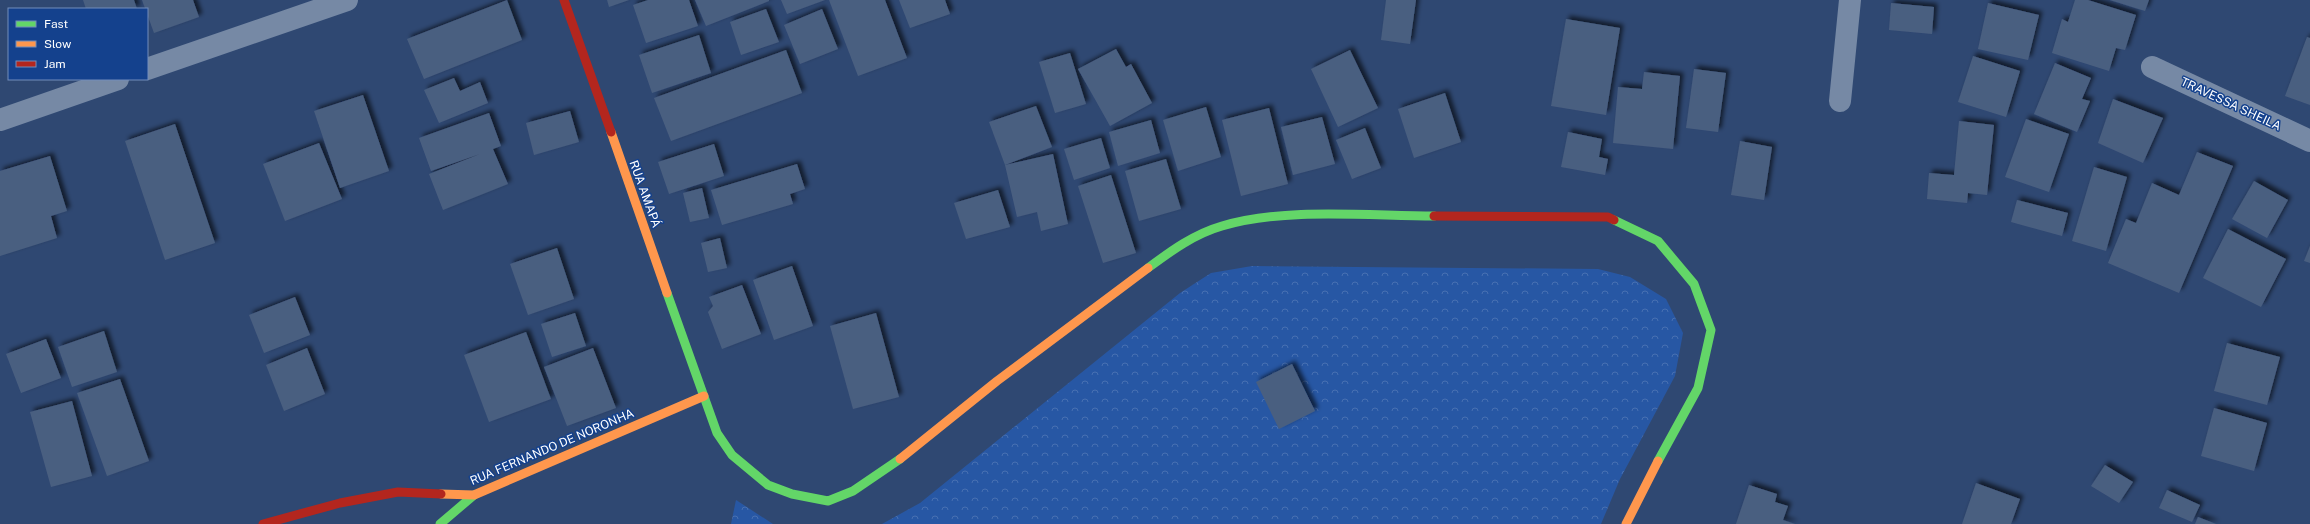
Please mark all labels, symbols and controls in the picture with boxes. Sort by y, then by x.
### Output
legend [8,8,148,80]
text: Fast [44,17,69,31]
text: Slow [44,37,72,51]
text: Jam [44,57,66,71]
street label: TRAVESSA SHEILA [2179,75,2284,134]
street label: RUA AMAPÁ [626,159,664,230]
street label: RUA FERNANDO DE NORONHA [468,406,637,488]

